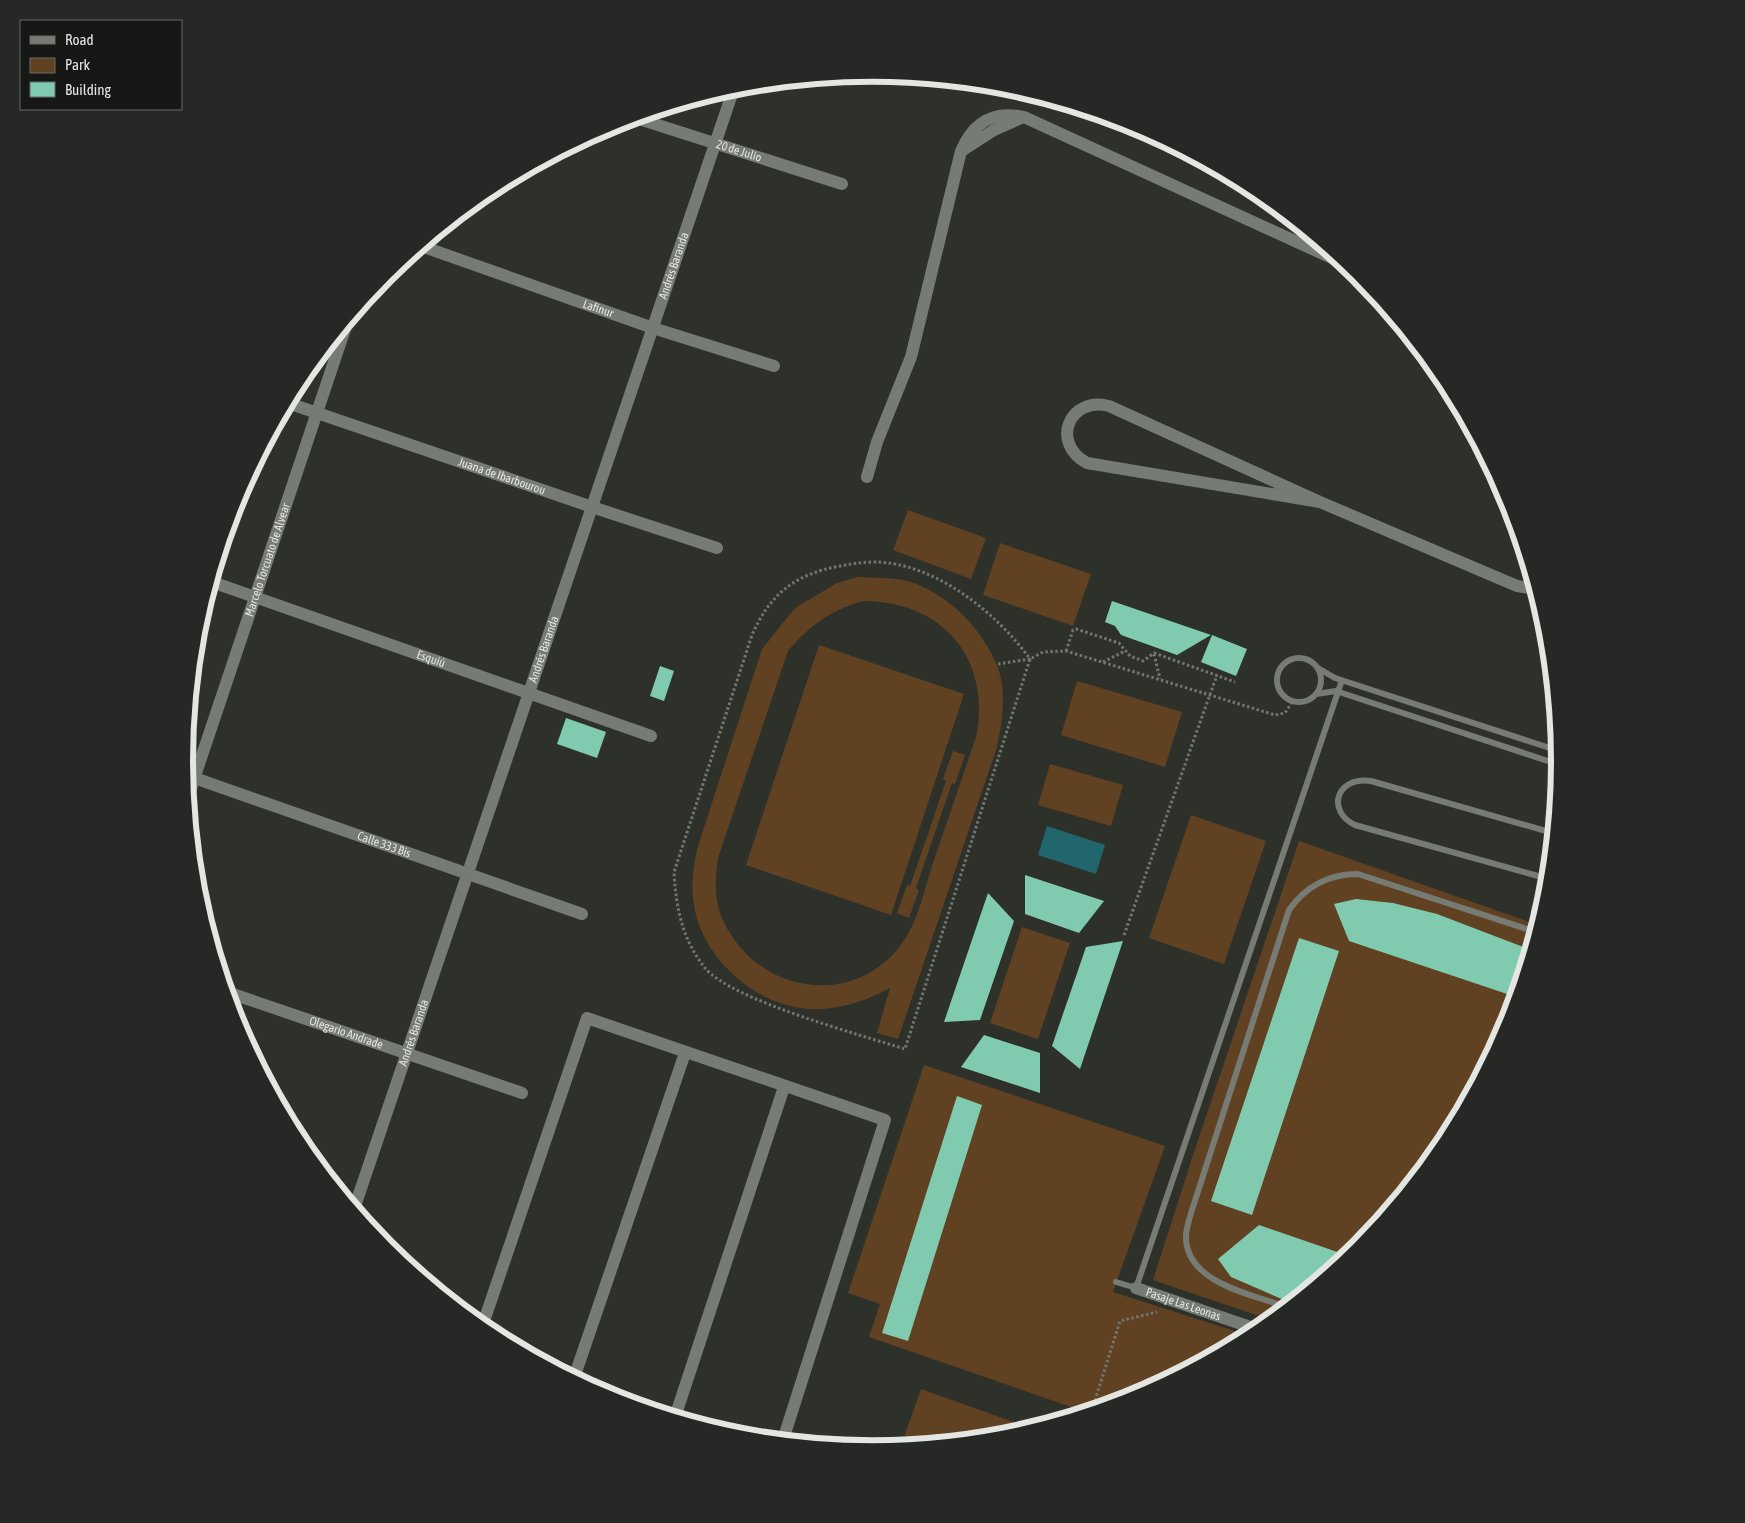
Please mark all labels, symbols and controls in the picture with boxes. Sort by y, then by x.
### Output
legend [20,20,182,110]
text: Road [65,31,94,48]
text: Park [65,56,90,73]
text: Building [65,81,111,98]
street label: 20 de Julio [714,137,764,165]
street label: Andrés Baranda [656,230,692,301]
street label: Lafinur [581,297,616,321]
street label: Juana de Ibarbourou [456,455,547,498]
street label: Marcelo Torcuato de Alvear [242,501,293,619]
street label: Andrés Baranda [526,614,562,685]
street label: Esquiú [415,647,447,670]
street label: Calle 333 Bis [356,829,413,860]
street label: Andrés Baranda [396,998,432,1068]
street label: Olegario Andrade [307,1014,385,1052]
street label: Pasaje Las Leonas [1144,1285,1223,1323]

